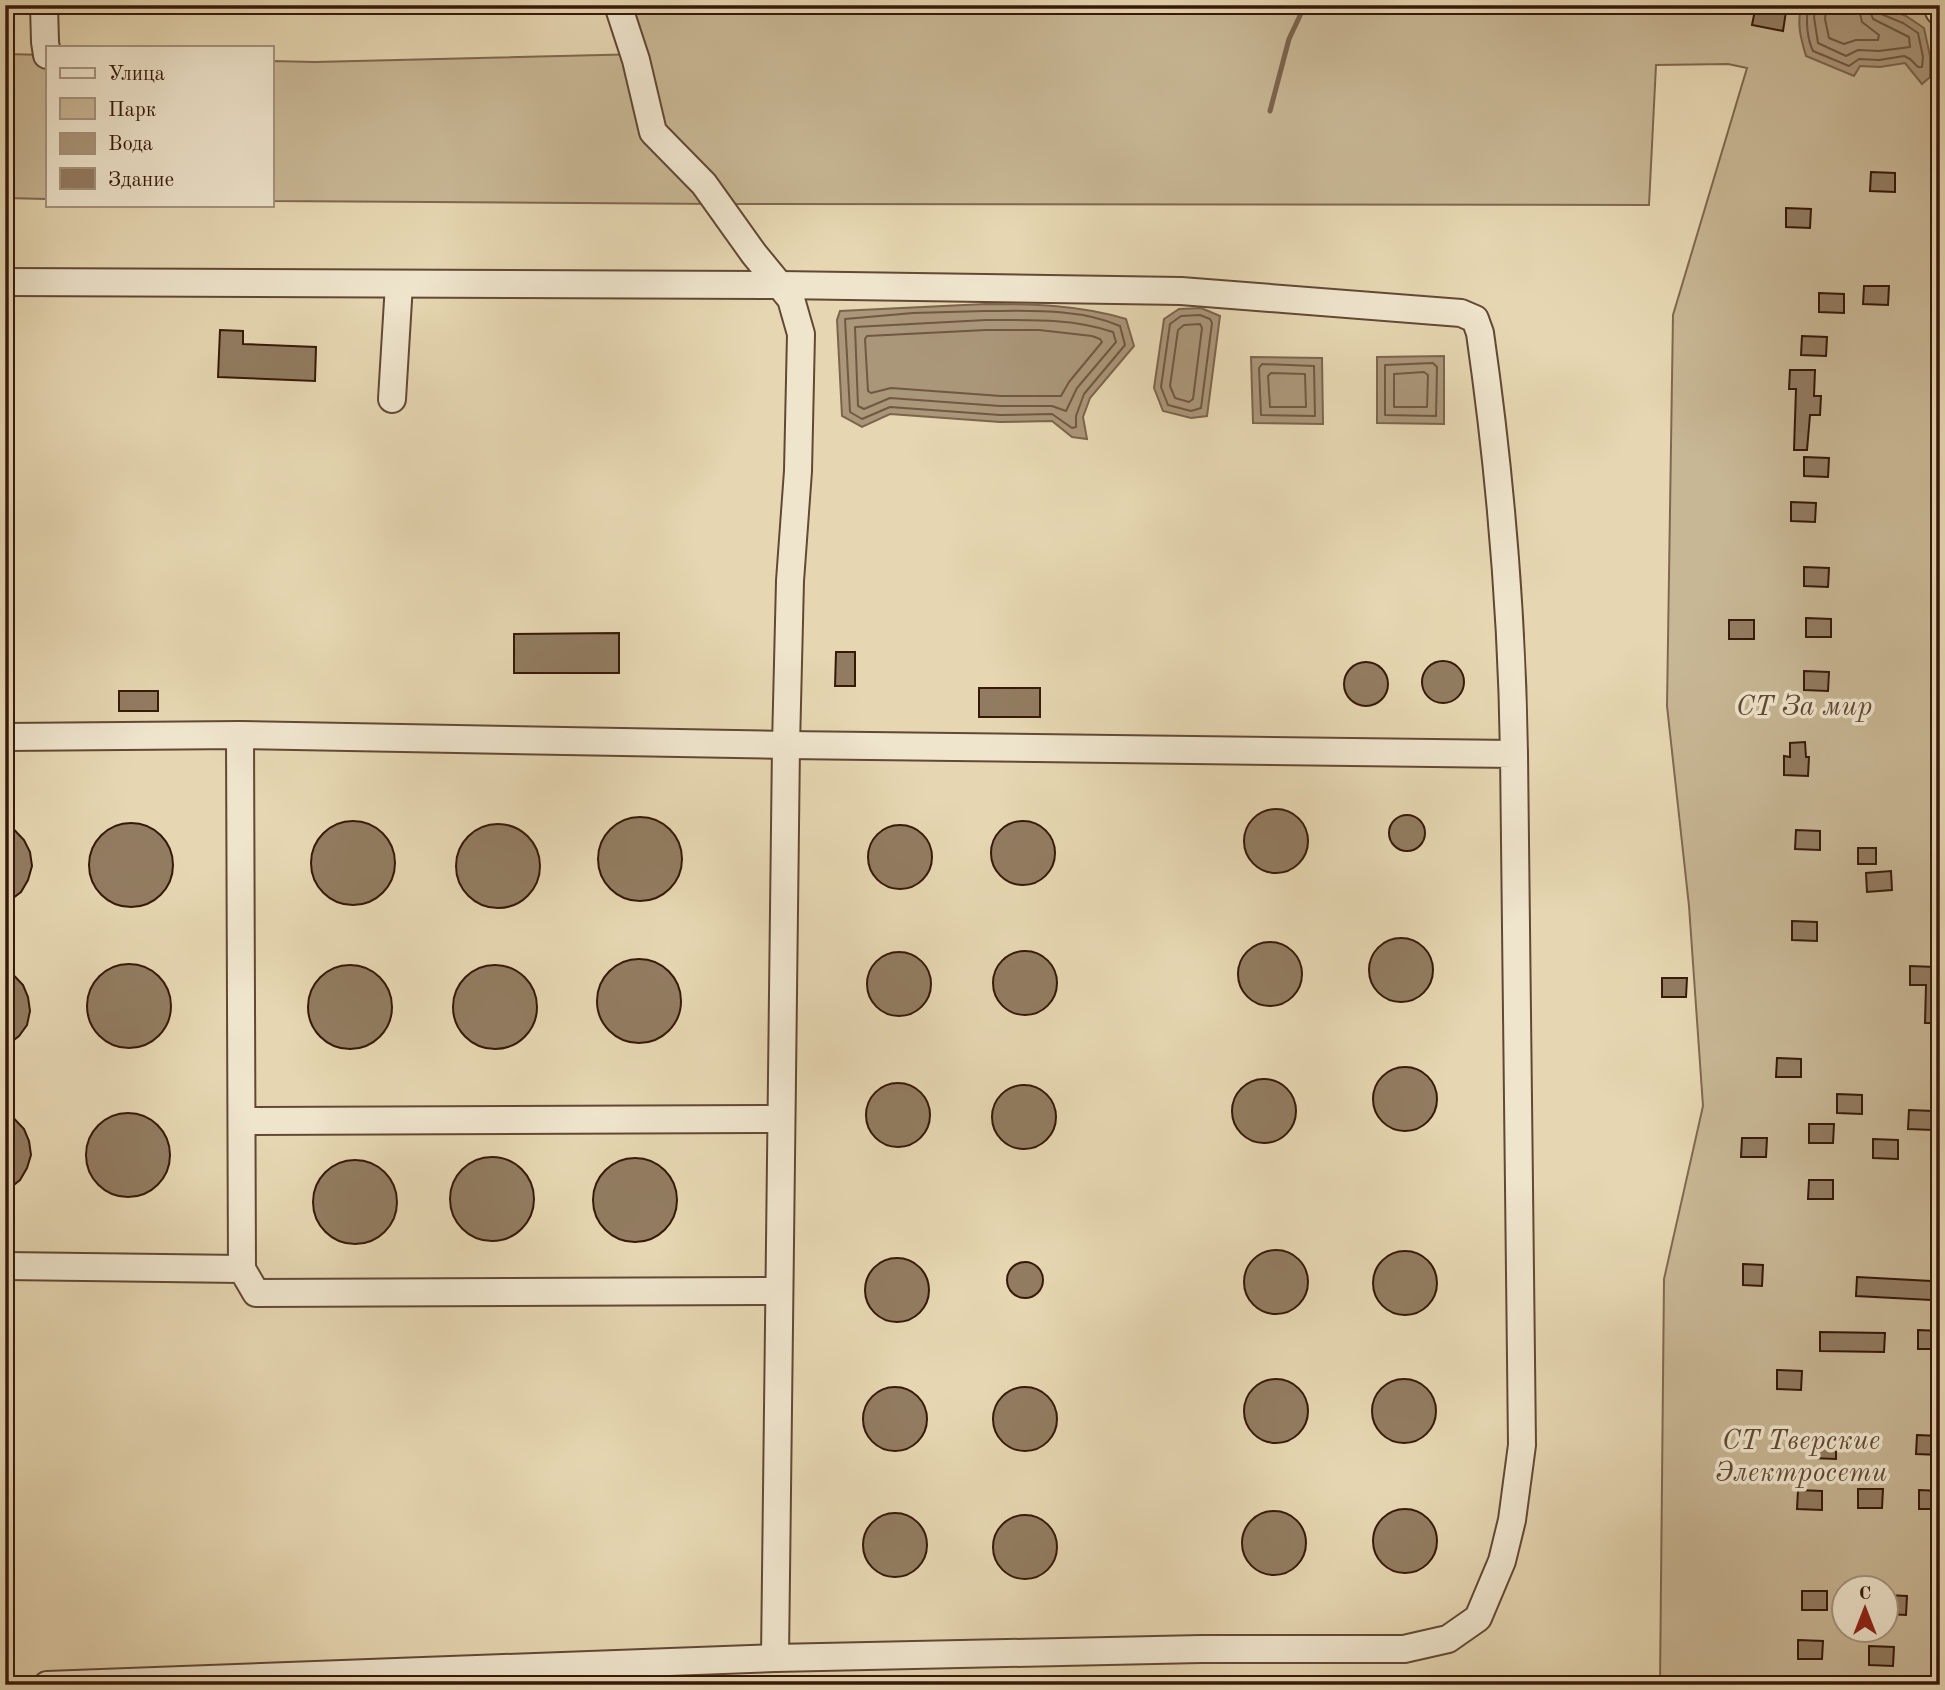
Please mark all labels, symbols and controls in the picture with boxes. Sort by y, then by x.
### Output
legend [46,46,273,206]
text: Улица [108,64,165,85]
text: Парк [108,100,157,121]
text: Вода [108,134,153,155]
text: Здание [108,170,174,191]
park label: СТ За мир [1736,693,1872,722]
park label: СТ Тверские Электросети [1715,1428,1887,1488]
north arrow [1829,1574,1899,1644]
text: С [1859,1585,1871,1604]

